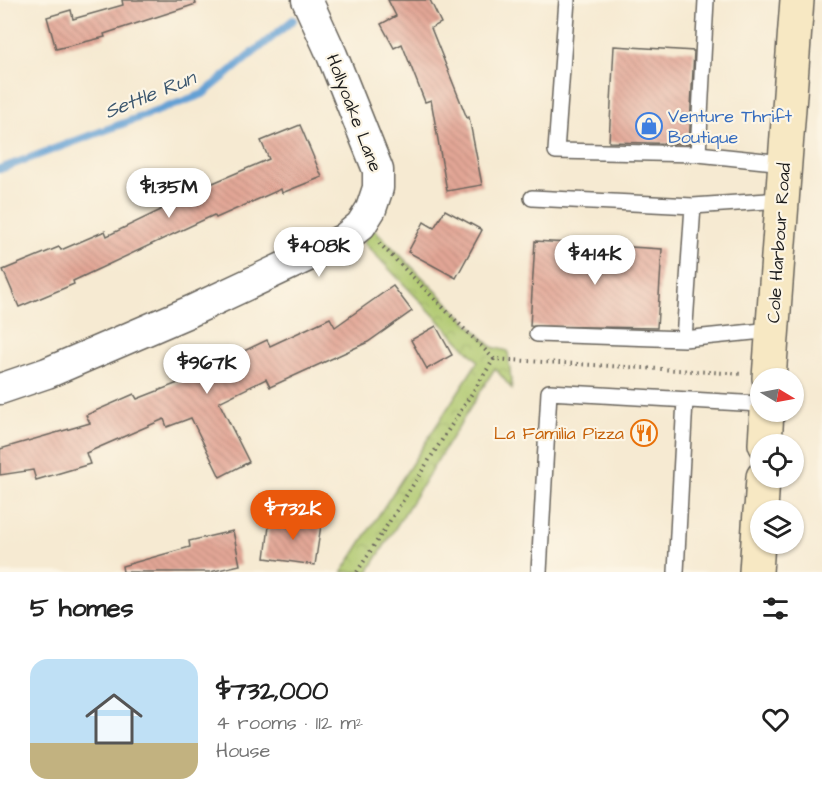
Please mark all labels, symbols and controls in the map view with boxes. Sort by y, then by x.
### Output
street label: Hollyoake Lane [319,51,388,176]
water label: Settle Run [100,63,202,126]
place label: Venture Thrift Boutique [668,104,793,150]
shop icon: Venture Thrift Boutique [634,111,664,141]
street label: Cole Harbour Road [761,162,797,324]
pin: $1.35M [120,168,218,219]
text: $1.35M [140,173,198,201]
pin: $408K [277,227,361,278]
text: $408K [288,232,350,260]
pin: $414K [553,235,637,286]
text: $414K [568,240,622,268]
pin: $967K [165,344,249,395]
text: $967K [177,349,237,377]
north arrow [750,368,804,422]
map controls [750,368,804,554]
restaurant icon: La Familia Pizza [629,418,659,448]
place label: La Familia Pizza [494,421,624,446]
button: locate [750,434,804,488]
pin: $732K [251,490,335,541]
text: $732K [264,495,322,523]
button: layers [750,500,804,554]
text: 5 homes [30,590,134,626]
icon: filters [759,592,792,625]
text: $732,000 [216,673,328,709]
icon: home [78,683,150,755]
icon: heart [759,703,792,736]
text: 4 rooms · 112 m² [216,709,363,737]
text: House [216,737,270,765]

